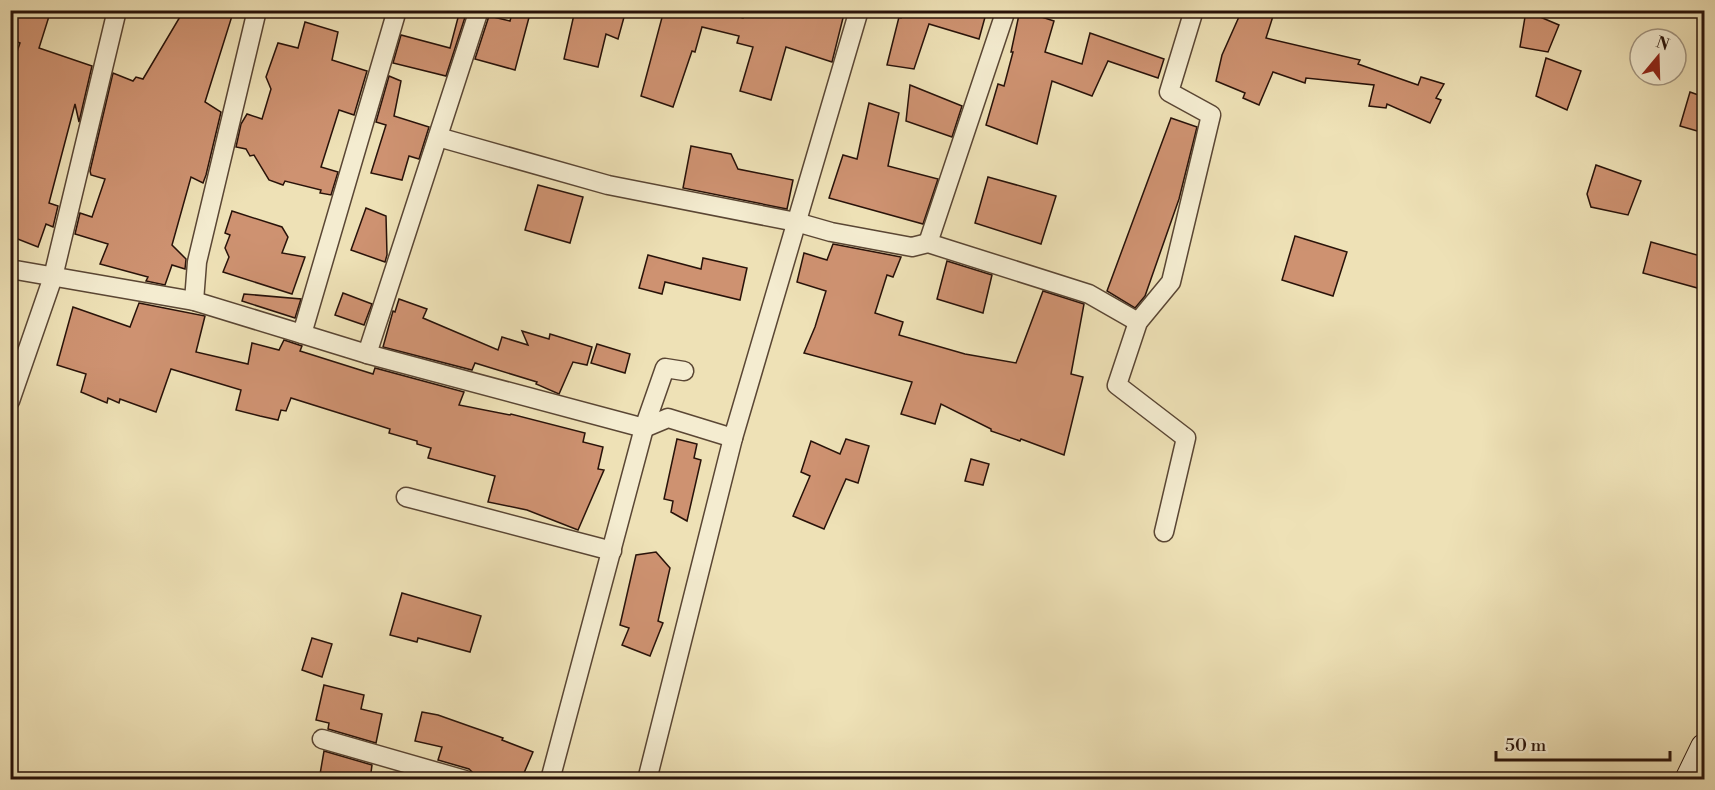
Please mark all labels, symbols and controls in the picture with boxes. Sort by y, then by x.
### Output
north arrow [1628,27,1688,87]
text: N [1653,32,1672,55]
scale bar [1496,724,1670,762]
text: 50 m [1505,734,1547,757]

